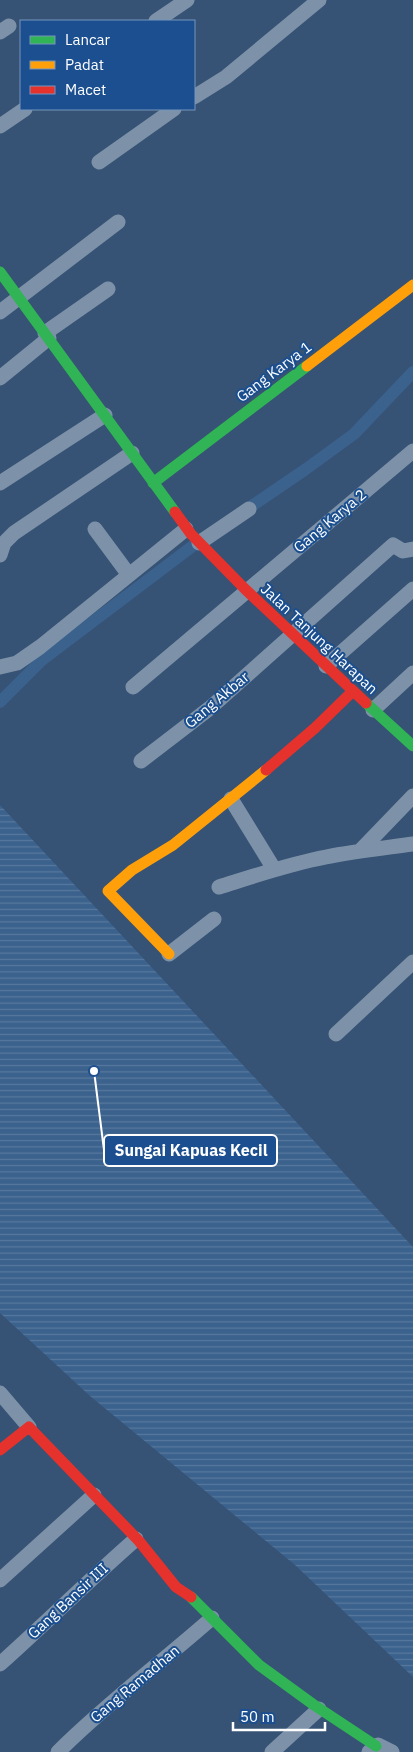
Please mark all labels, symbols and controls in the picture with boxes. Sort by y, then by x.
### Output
legend [20,20,195,110]
text: Lancar [65,30,111,49]
text: Padat [65,55,104,74]
text: Macet [65,80,106,99]
street label: Gang Karya 1 [232,337,315,406]
street label: Gang Karya 2 [289,485,370,557]
street label: Jalan Tanjung Harapan [257,579,382,698]
street label: Gang Akbar [181,667,253,732]
callout: Sungai Kapuas Kecil [104,1135,277,1166]
text: Sungai Kapuas Kecil [114,1140,268,1160]
street label: Gang Bansir III [24,1559,112,1643]
street label: Gang Ramadhan [86,1641,183,1726]
scale bar [233,1700,326,1732]
text: 50 m [240,1707,275,1726]

